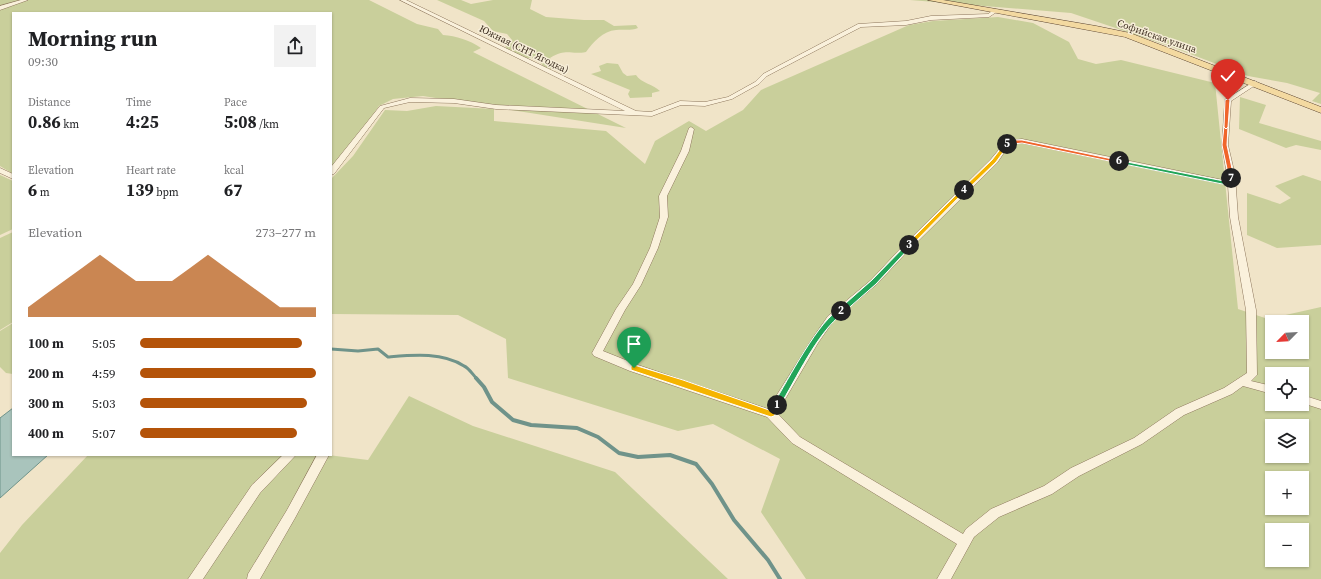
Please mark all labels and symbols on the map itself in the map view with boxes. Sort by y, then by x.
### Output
street label: Софийская улица [1116,16,1199,56]
street label: Южная (СНТ Ягодка) [477,22,571,76]
pin [1211,59,1245,100]
pin: 5 [997,134,1017,154]
pin: 6 [1109,151,1129,171]
pin: 7 [1221,168,1241,188]
pin: 4 [954,180,974,200]
pin: 3 [899,235,919,255]
pin: 2 [831,301,851,321]
north arrow [1265,315,1309,359]
pin [617,327,651,368]
pin: 1 [767,395,787,415]

